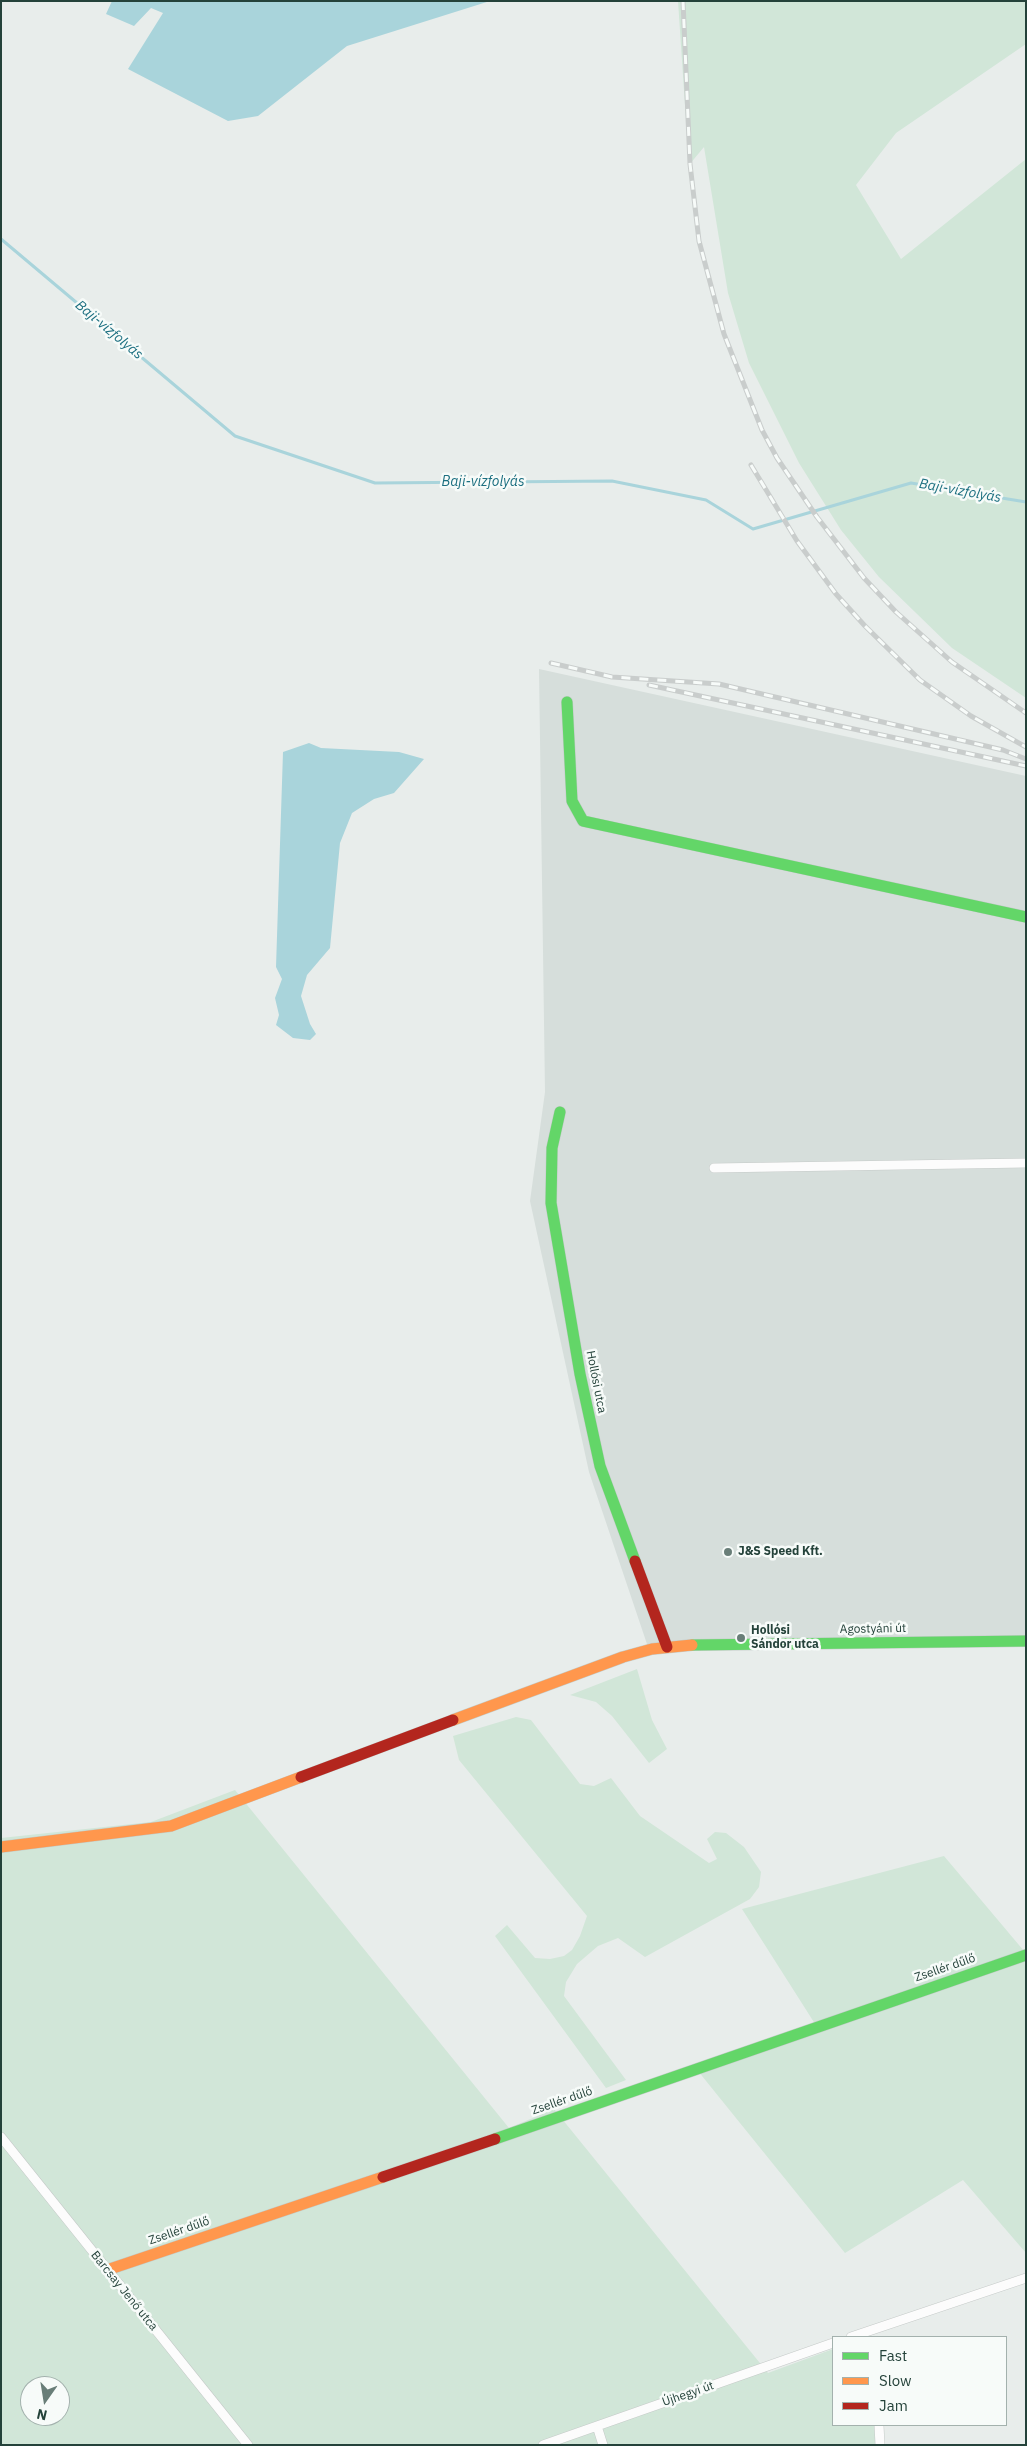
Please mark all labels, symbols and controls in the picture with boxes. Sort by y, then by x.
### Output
water label: Baji-vízfolyás [72,297,146,363]
water label: Baji-vízfolyás [441,474,525,490]
water label: Baji-vízfolyás [918,476,1002,506]
street label: Hollósi utca [583,1349,609,1415]
place label: J&S Speed Kft. [738,1545,823,1559]
marker: J&S Speed Kft. [722,1546,734,1558]
street label: Agostyáni út [840,1621,906,1637]
place label: Hollósi Sándor utca [751,1624,819,1652]
marker: Hollósi Sándor utca [735,1632,747,1644]
street label: Zsellér dűlő [913,1951,977,1985]
street label: Zsellér dűlő [530,2084,594,2118]
street label: Zsellér dűlő [147,2214,211,2248]
street label: Barcsay Jenő utca [88,2248,160,2334]
legend [832,2336,1007,2426]
text: Fast [879,2346,907,2365]
text: Slow [879,2371,912,2390]
north arrow [20,2376,70,2426]
street label: Újhegyi út [660,2378,716,2410]
text: Jam [879,2396,908,2415]
text: N [35,2405,49,2425]

